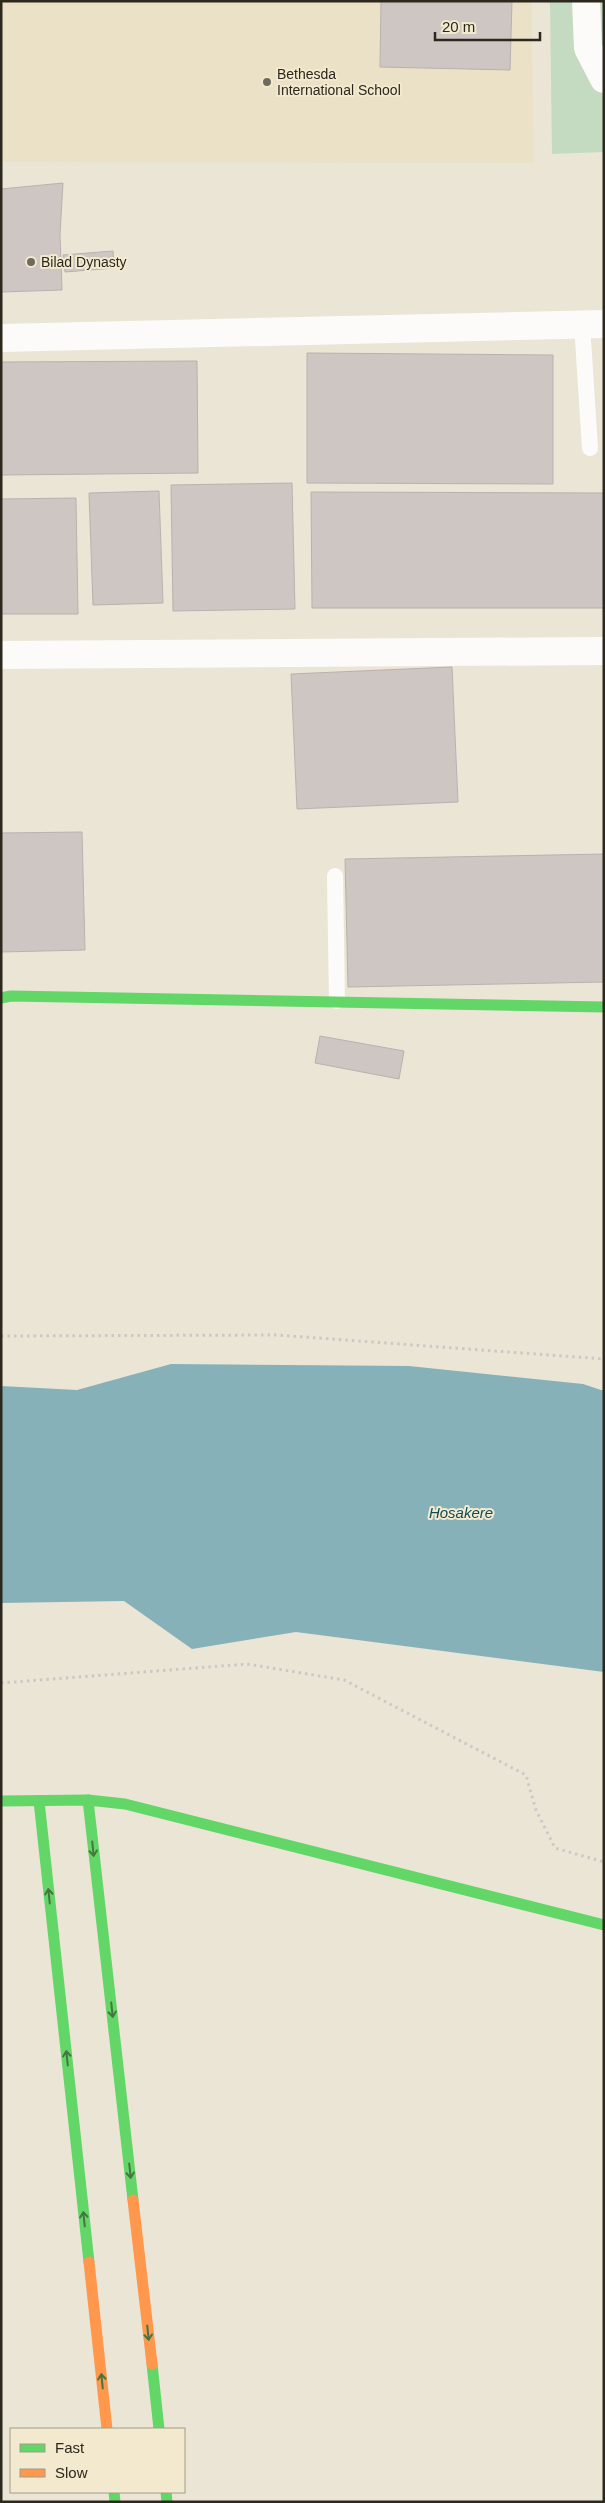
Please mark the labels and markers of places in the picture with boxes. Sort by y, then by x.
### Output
place label: Bethesda International School [277,66,401,98]
marker: Bethesda International School [261,76,273,88]
place label: Bilad Dynasty [41,254,127,270]
marker: Bilad Dynasty [25,256,37,268]

